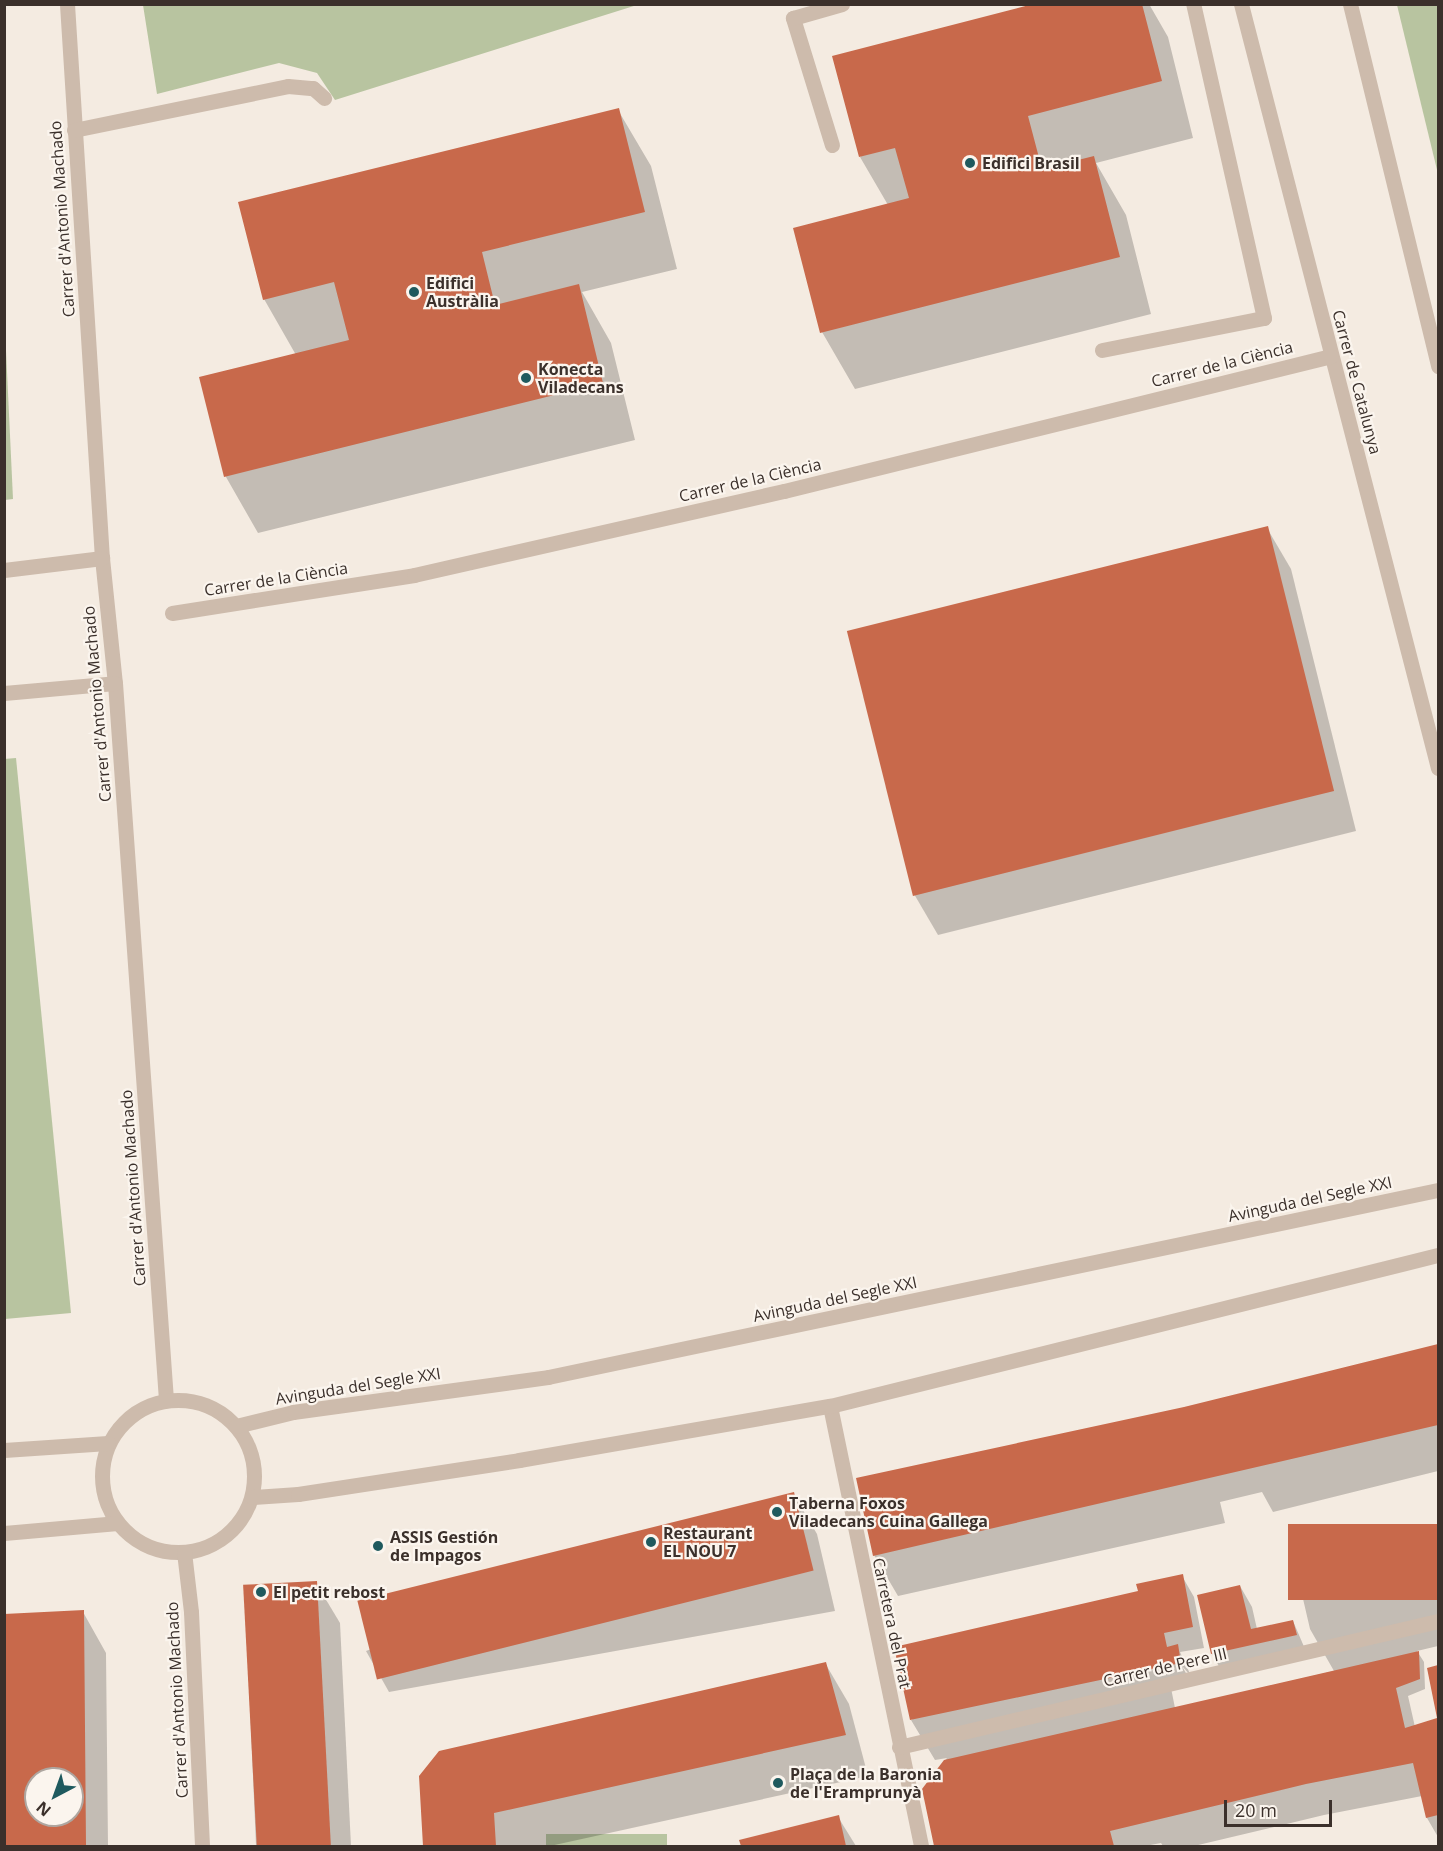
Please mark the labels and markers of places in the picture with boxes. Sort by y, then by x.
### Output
place label: Edifici Brasil [982,153,1080,173]
marker: Edifici Brasil [963,156,977,170]
place label: Edifici Austràlia [426,273,499,311]
marker: Edifici Austràlia [407,285,421,299]
place label: Konecta Viladecans [538,359,624,397]
marker: Konecta Viladecans [519,371,533,385]
place label: Taberna Foxos Viladecans Cuina Gallega [789,1493,988,1531]
marker: Taberna Foxos Viladecans Cuina Gallega [770,1505,784,1519]
place label: Restaurant EL NOU 7 [663,1523,752,1561]
place label: ASSIS Gestión de Impagos [390,1527,498,1565]
marker: Restaurant EL NOU 7 [644,1535,658,1549]
marker: ASSIS Gestión de Impagos [371,1539,385,1553]
place label: El petit rebost [273,1582,385,1602]
marker: El petit rebost [254,1585,268,1599]
place label: Plaça de la Baronia de l'Eramprunyà [790,1764,942,1802]
marker: Plaça de la Baronia de l'Eramprunyà [771,1776,785,1790]

